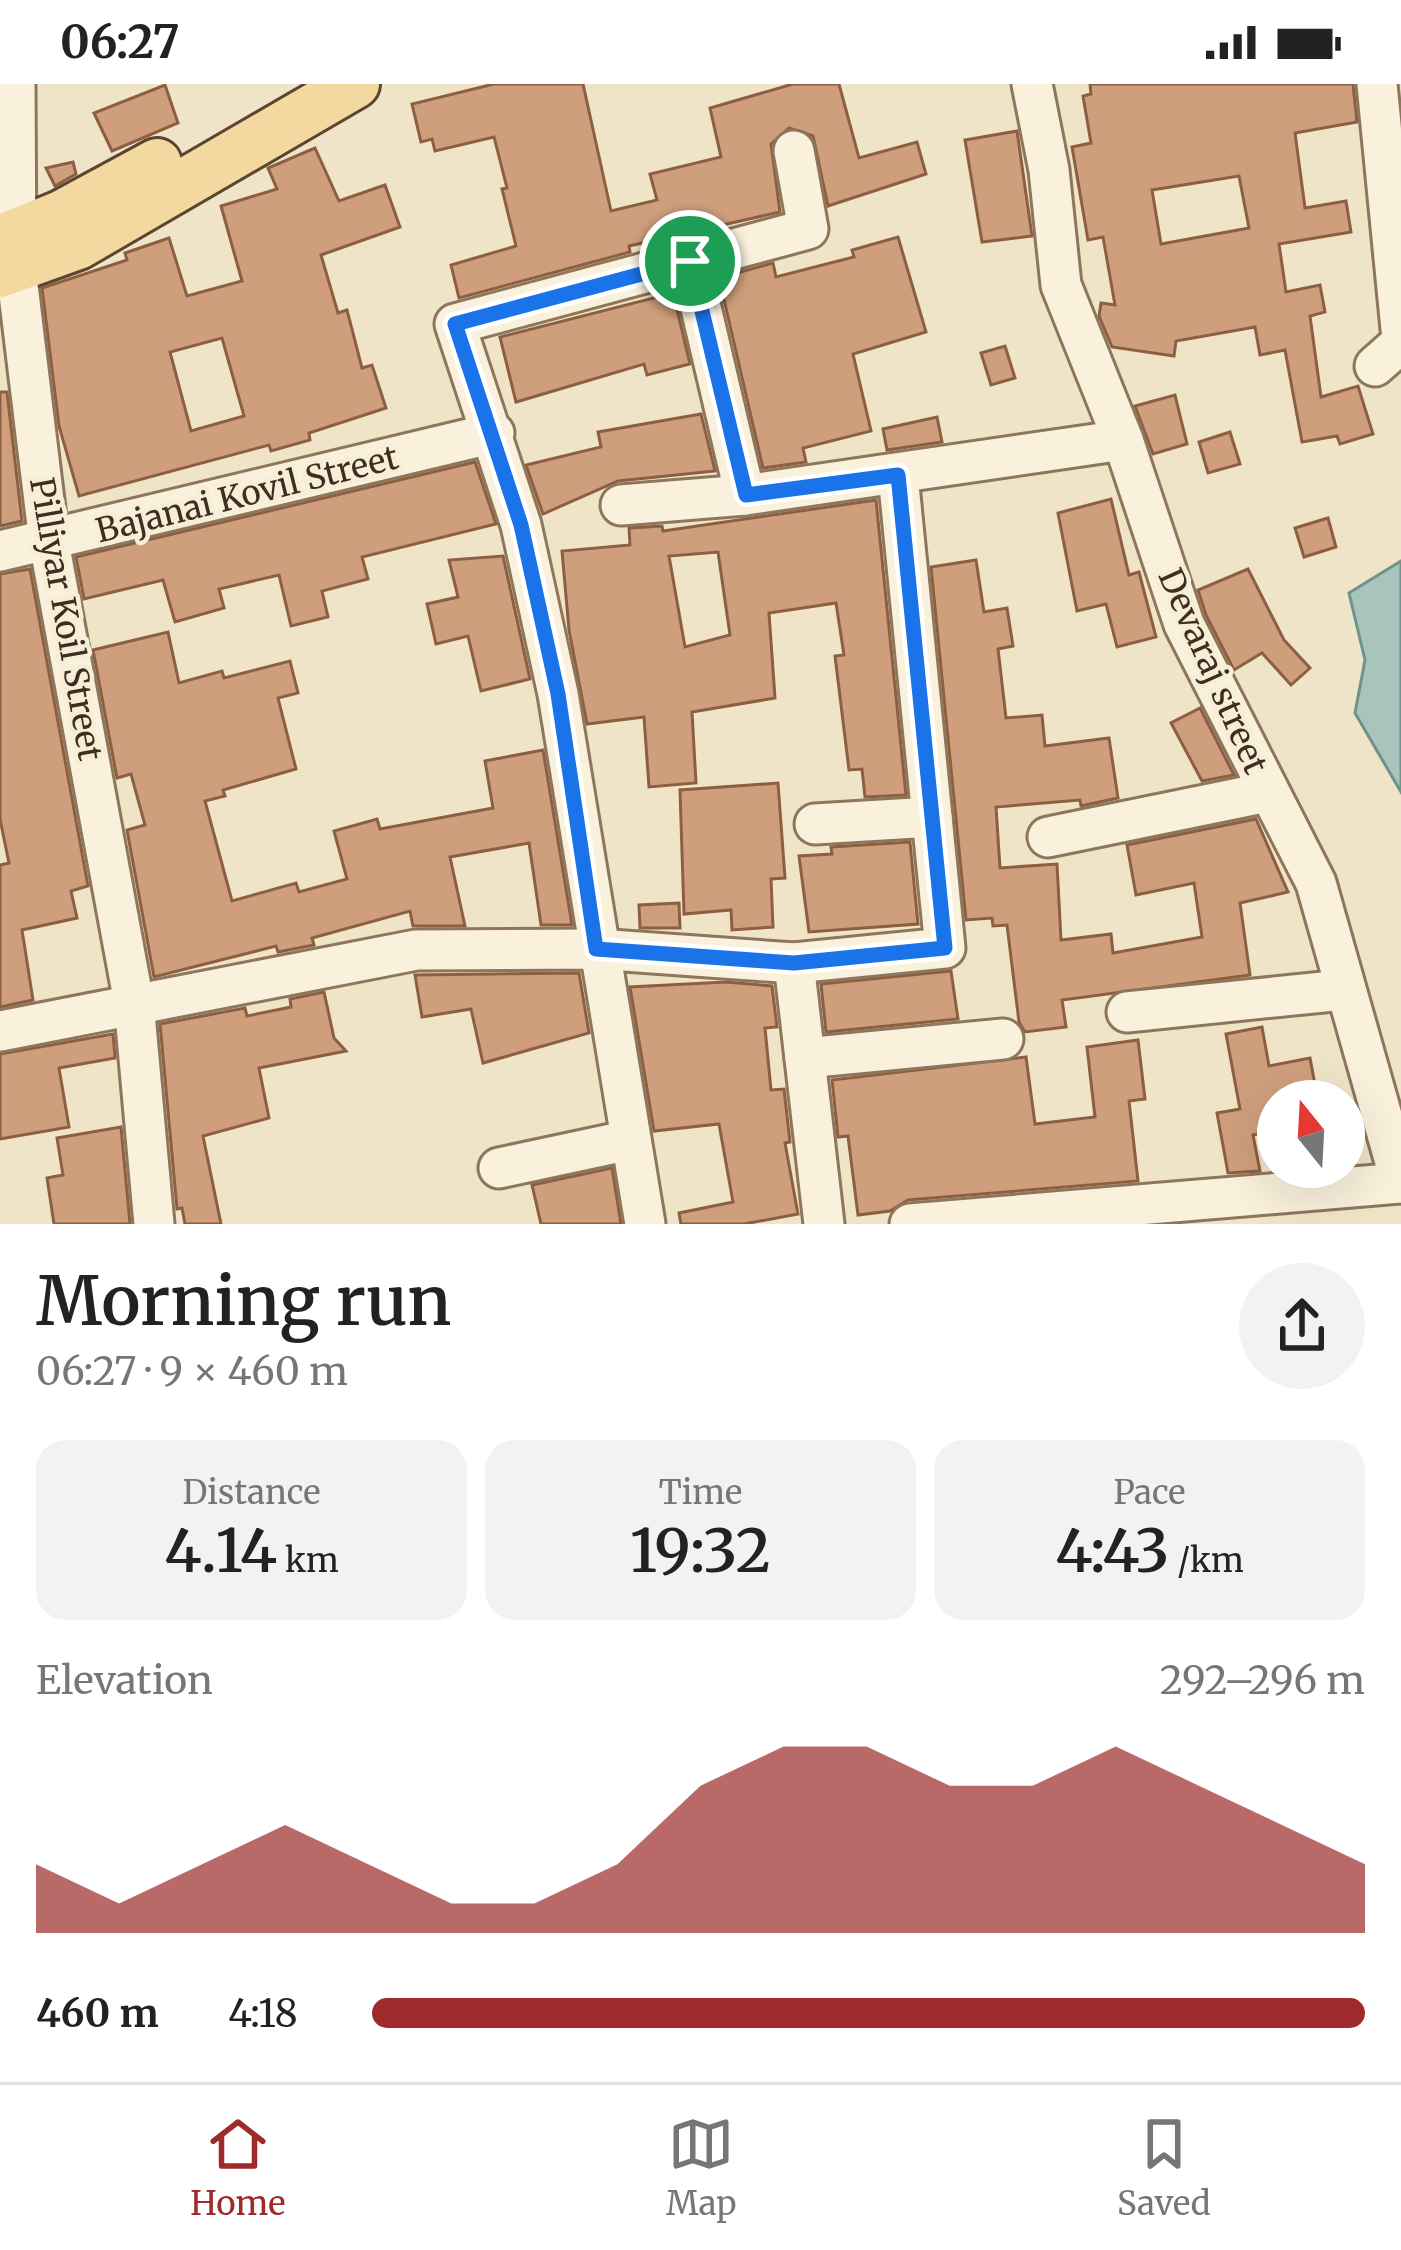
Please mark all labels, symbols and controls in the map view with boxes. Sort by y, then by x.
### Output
text: 06:27 [60,14,179,70]
pin [639,210,741,312]
icon: arrive [657,228,723,294]
street label: Bajanai Kovil Street [92,437,403,551]
street label: Pilliyar Koil Street [21,474,111,764]
street label: Devaraj street [1149,562,1277,780]
north arrow [1257,1080,1365,1188]
map controls [1257,1080,1365,1188]
text: Morning run [36,1260,451,1343]
button: share [1239,1263,1365,1389]
text: 06:27 · 9 × 460 m [36,1347,348,1396]
text: Distance [183,1472,320,1513]
text: Time [659,1472,742,1513]
text: Pace [1113,1472,1186,1513]
text: 4.14 [164,1513,277,1588]
text: 19:32 [630,1513,771,1588]
text: 4:43 [1055,1513,1169,1588]
text: km [277,1540,339,1581]
text: /km [1169,1540,1244,1581]
text: Elevation [36,1656,213,1705]
text: 292–296 m [1160,1656,1365,1705]
text: 460 m [36,1989,159,2038]
text: 4:18 [228,1989,298,2038]
tab: Home [190,2111,285,2224]
tab: Map [666,2111,736,2224]
tab: Saved [1117,2111,1211,2224]

